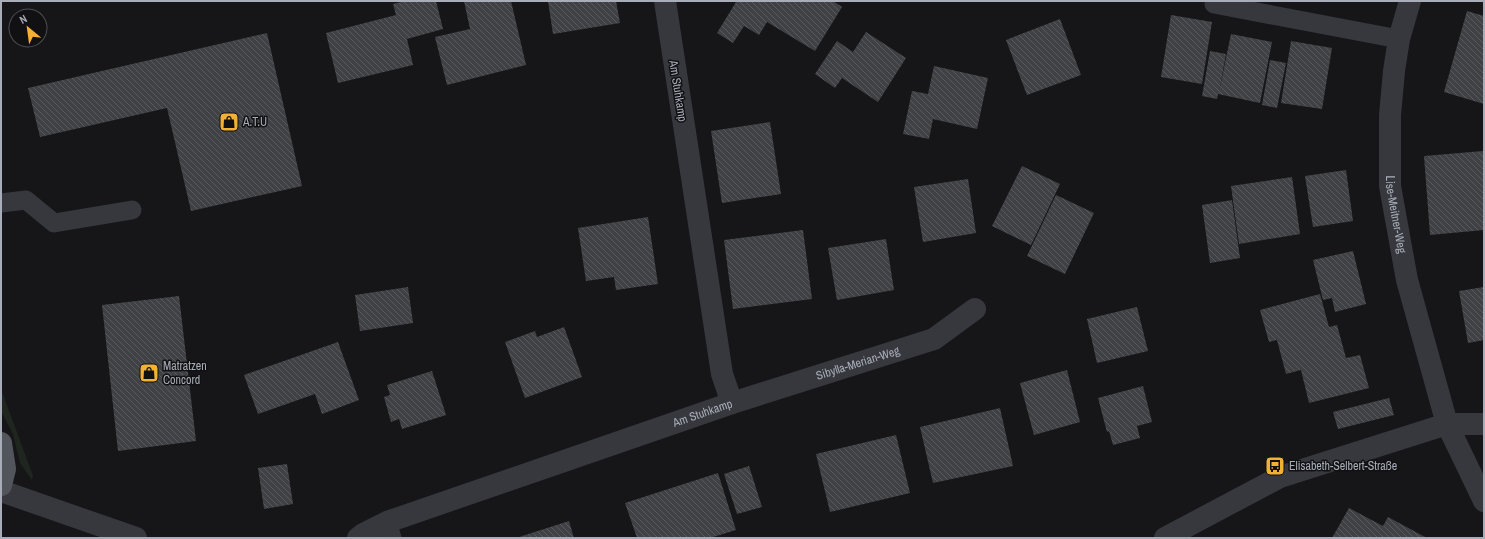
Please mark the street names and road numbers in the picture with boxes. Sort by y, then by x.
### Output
street label: Am Stuhkamp [665,58,691,123]
street label: Lise-Meitner-Weg [1382,176,1410,255]
street label: Sibylla-Merian-Weg [814,342,902,384]
street label: Am Stuhkamp [670,396,734,431]

